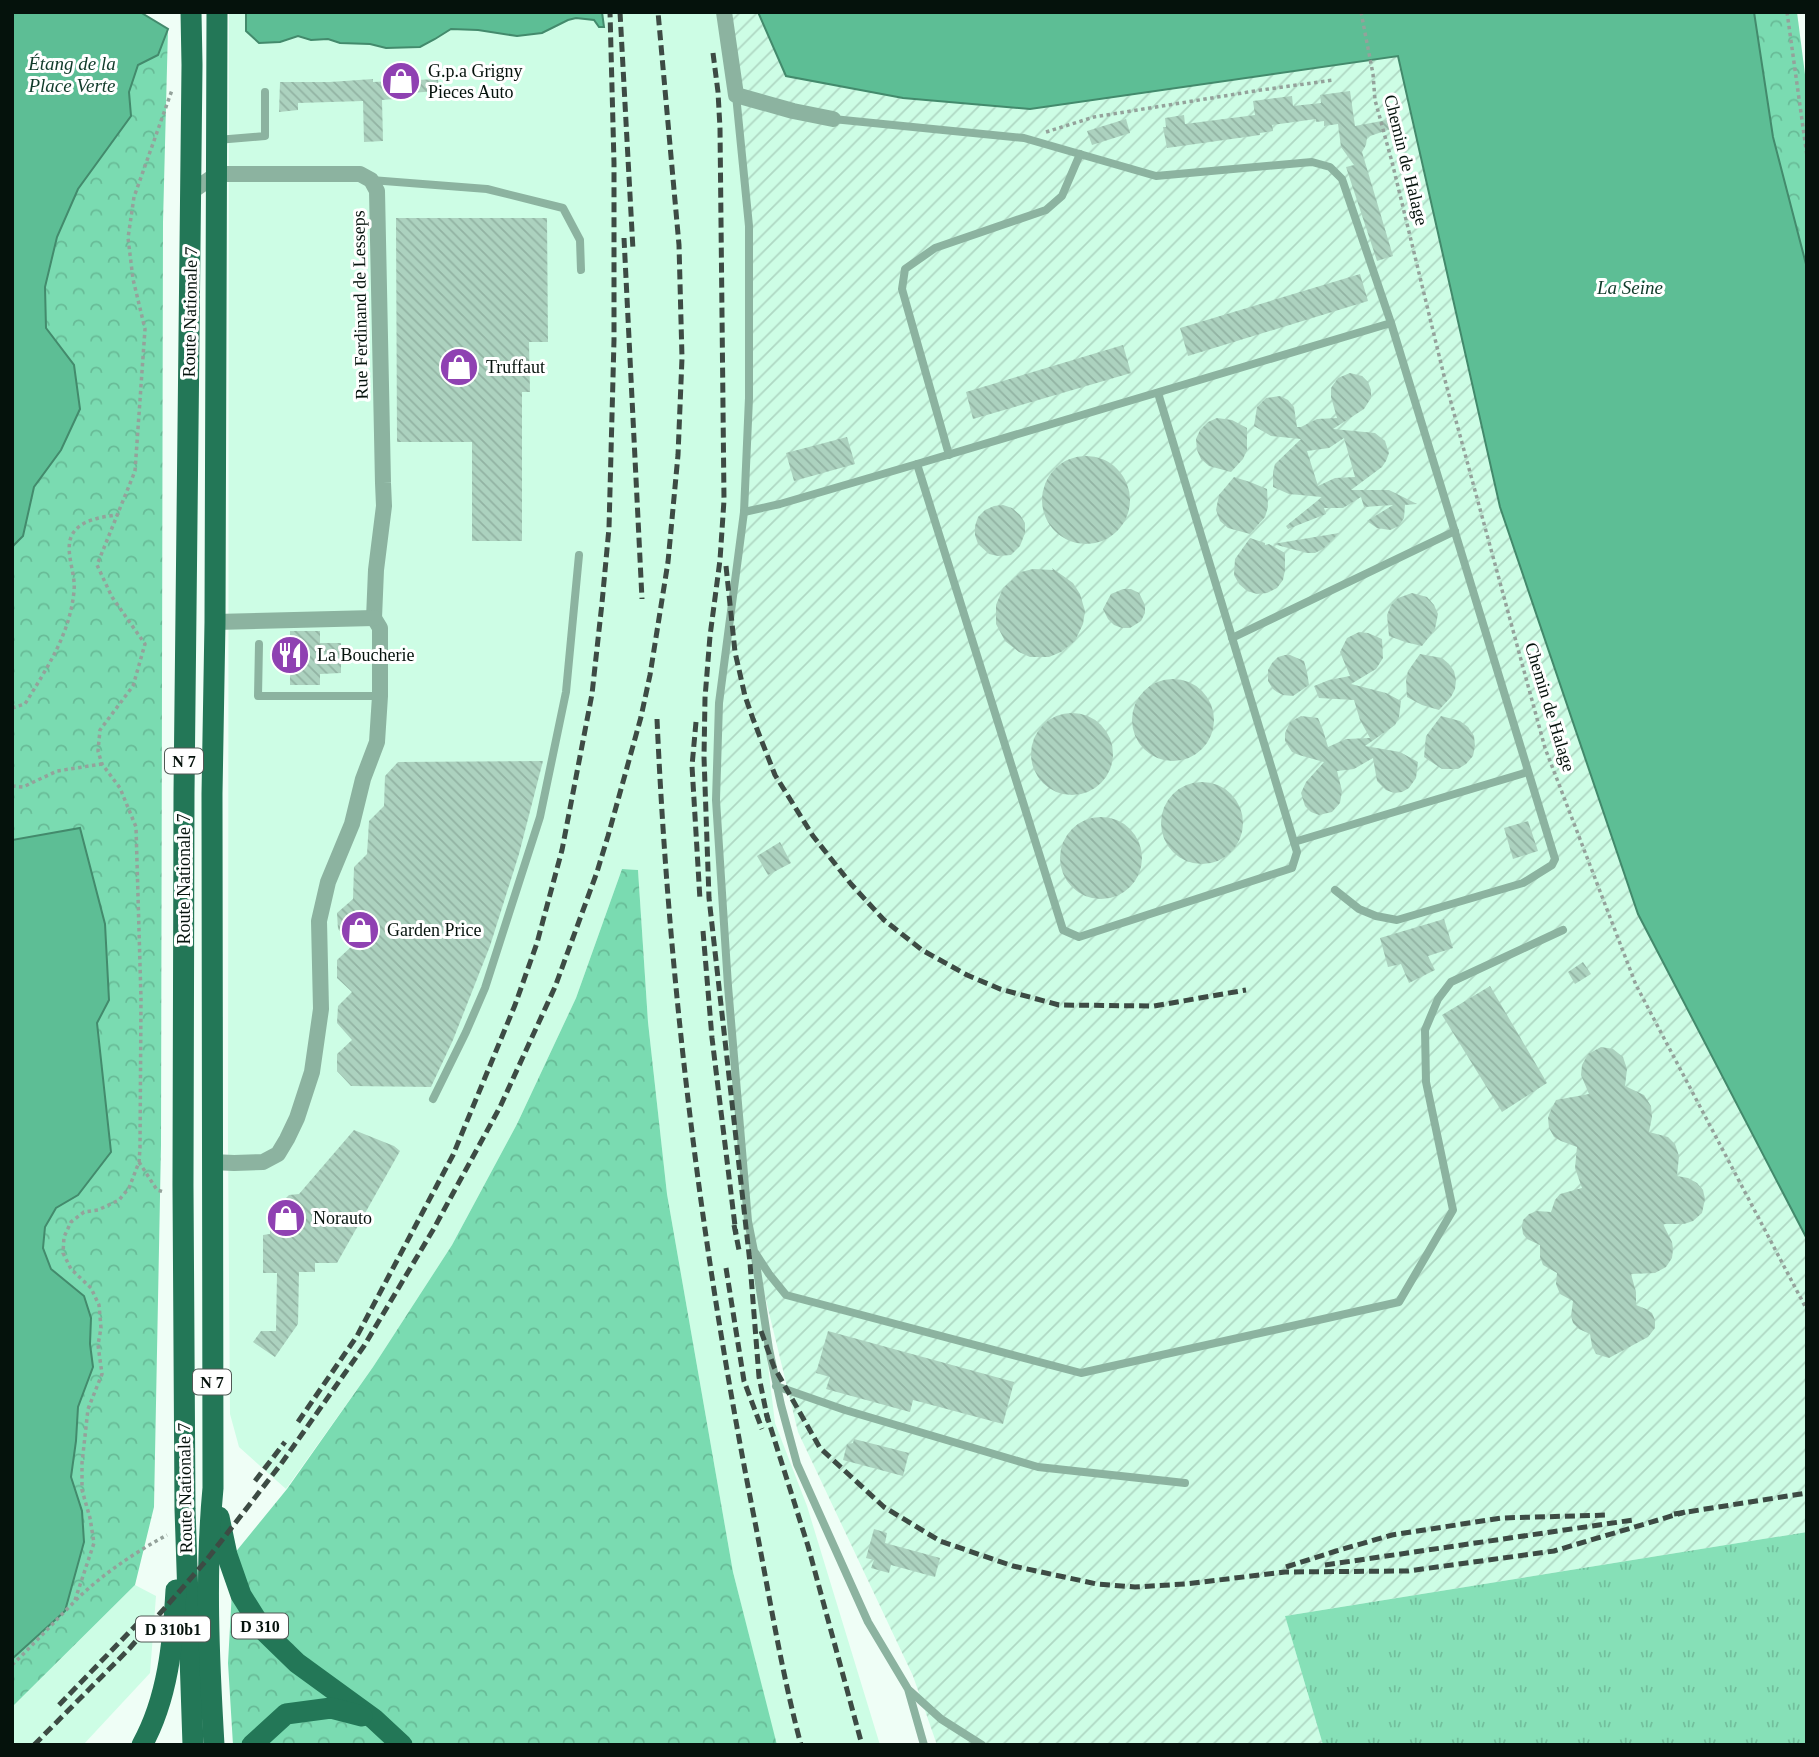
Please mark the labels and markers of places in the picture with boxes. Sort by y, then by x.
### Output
shop icon: G.p.a Grigny Pieces Auto [380,60,422,102]
place label: G.p.a Grigny Pieces Auto [428,61,522,102]
shop icon: Truffaut [438,346,480,388]
place label: Truffaut [486,357,545,377]
restaurant icon: La Boucherie [269,634,311,676]
place label: La Boucherie [317,645,414,665]
shop icon: Garden Price [339,909,381,951]
place label: Garden Price [387,920,481,940]
shop icon: Norauto [265,1197,307,1239]
place label: Norauto [313,1208,372,1228]

